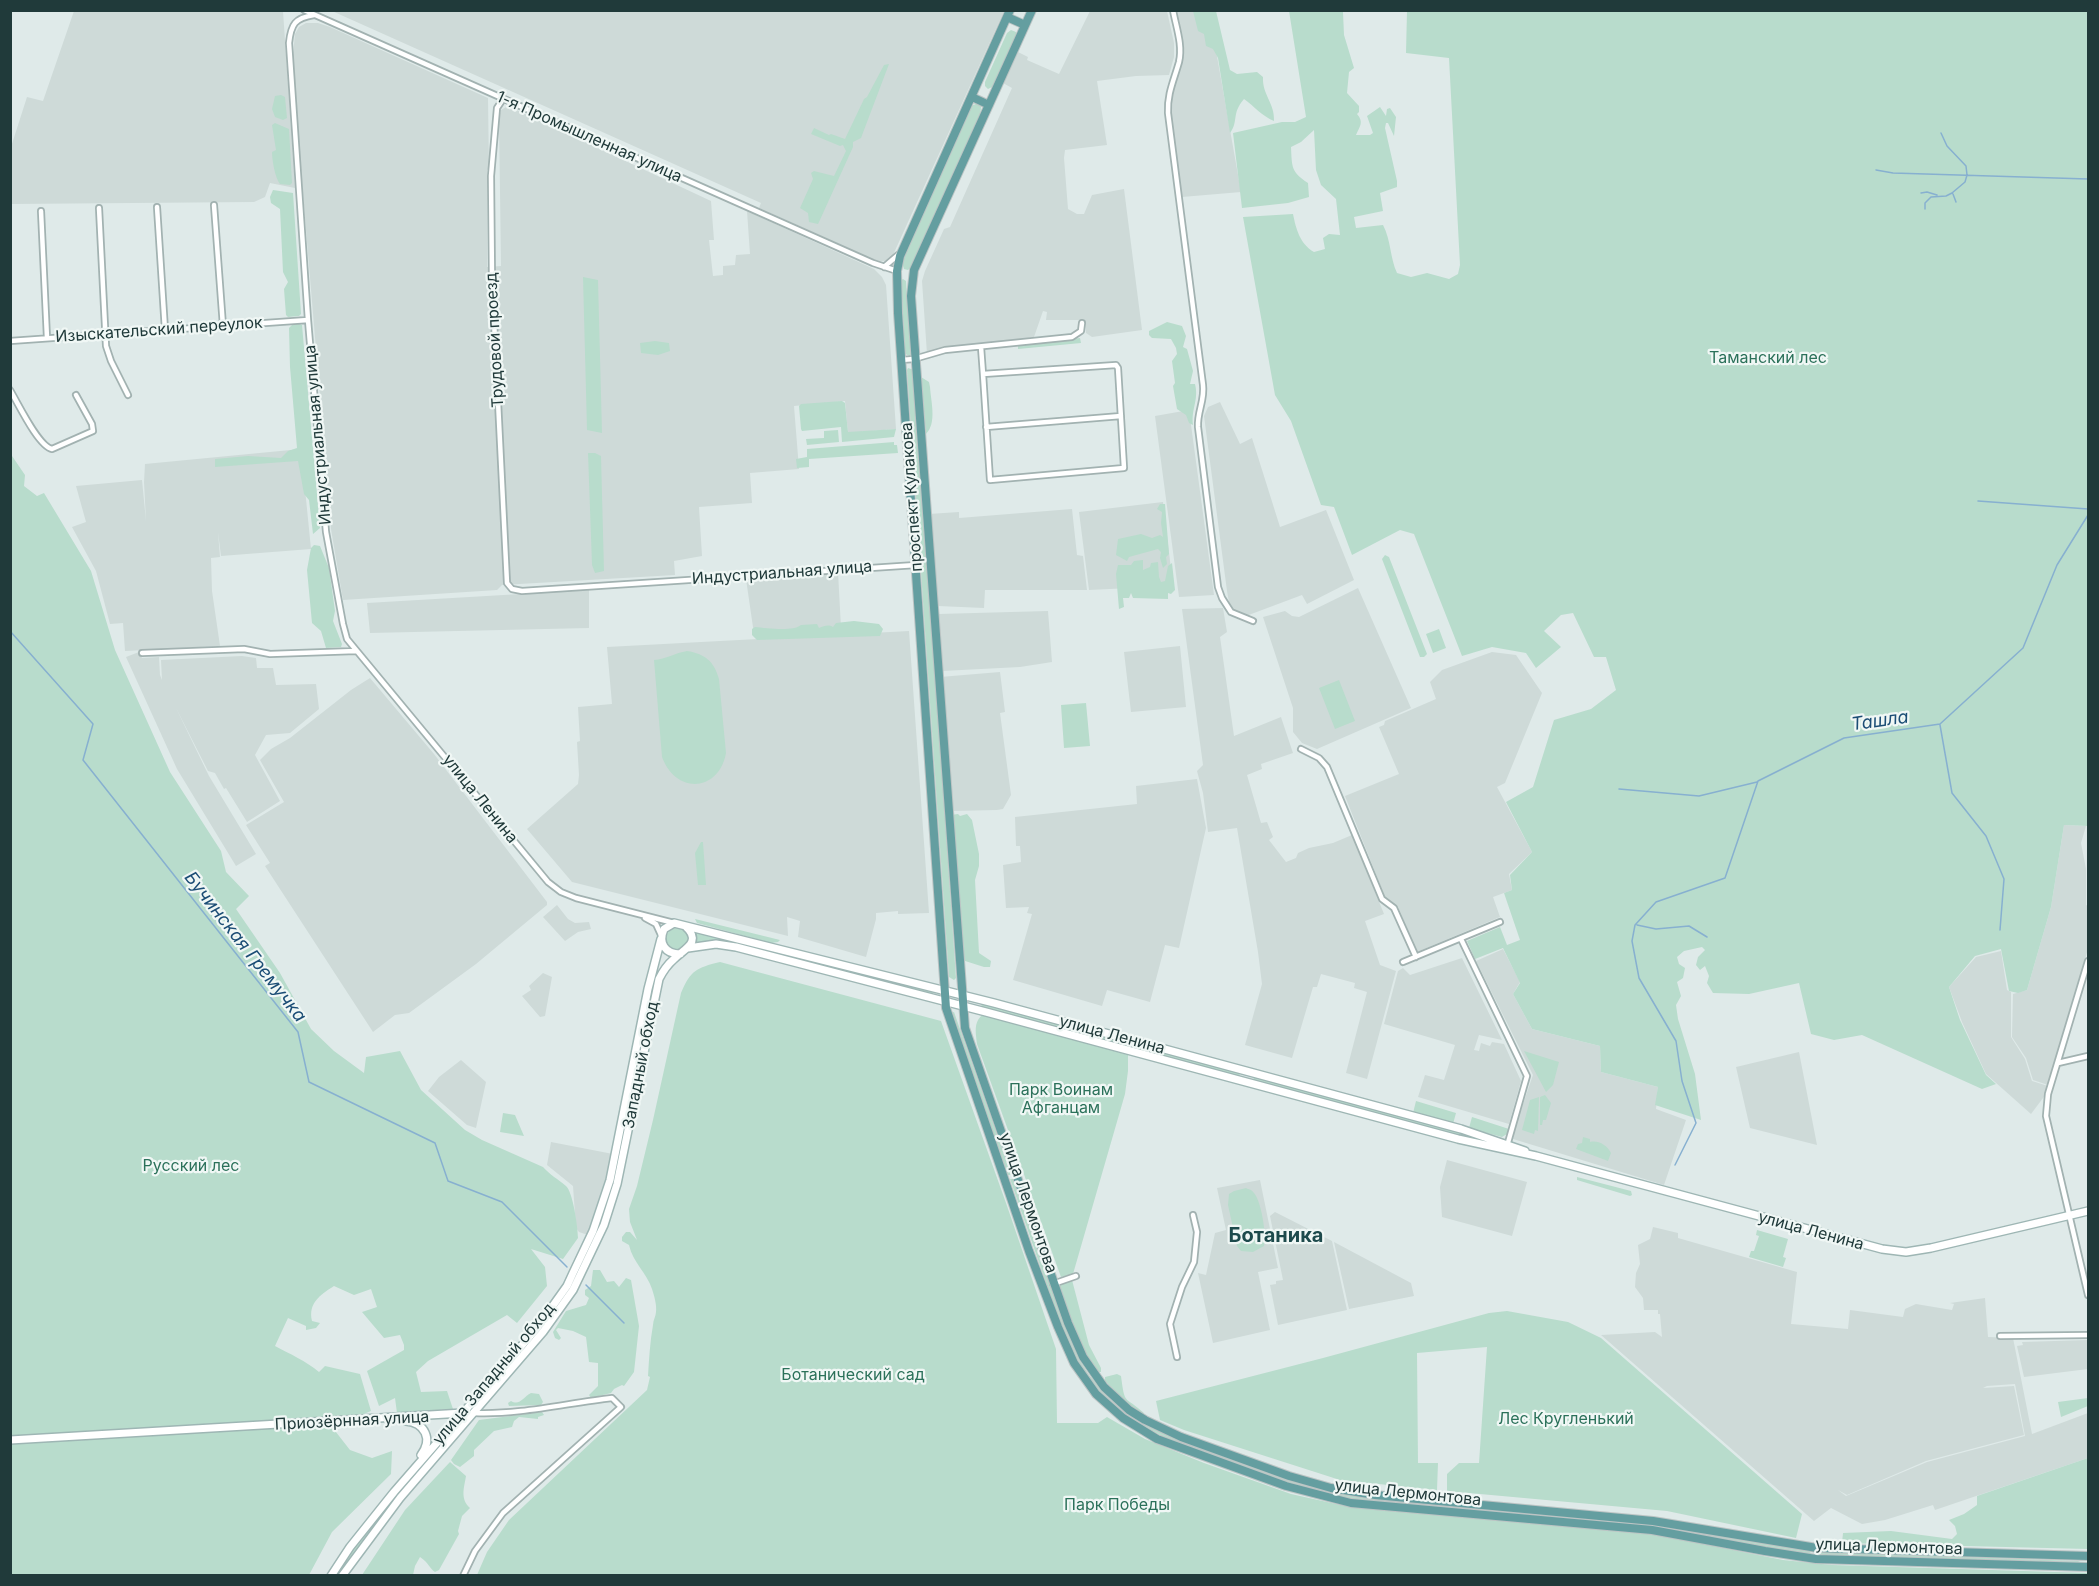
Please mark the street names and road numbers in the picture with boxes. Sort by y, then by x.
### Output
street label: 1-я Промышленная улица [493,87,685,187]
street label: Трудовой проезд [482,272,508,408]
street label: Изыскательский переулок [55,313,263,347]
street label: Индустриальная улица [301,344,335,526]
street label: проспект Кулакова [897,422,927,572]
street label: Индустриальная улица [691,557,873,589]
street label: улица Ленина [438,751,522,847]
street label: Западный обход [619,1000,663,1130]
street label: улица Ленина [1057,1012,1167,1058]
street label: улица Лермонтова [995,1130,1061,1276]
street label: улица Ленина [1756,1208,1866,1254]
street label: улица Западный обход [429,1299,559,1449]
street label: Приозёрнная улица [274,1407,430,1435]
street label: улица Лермонтова [1334,1476,1482,1510]
street label: улица Лермонтова [1815,1535,1963,1559]

